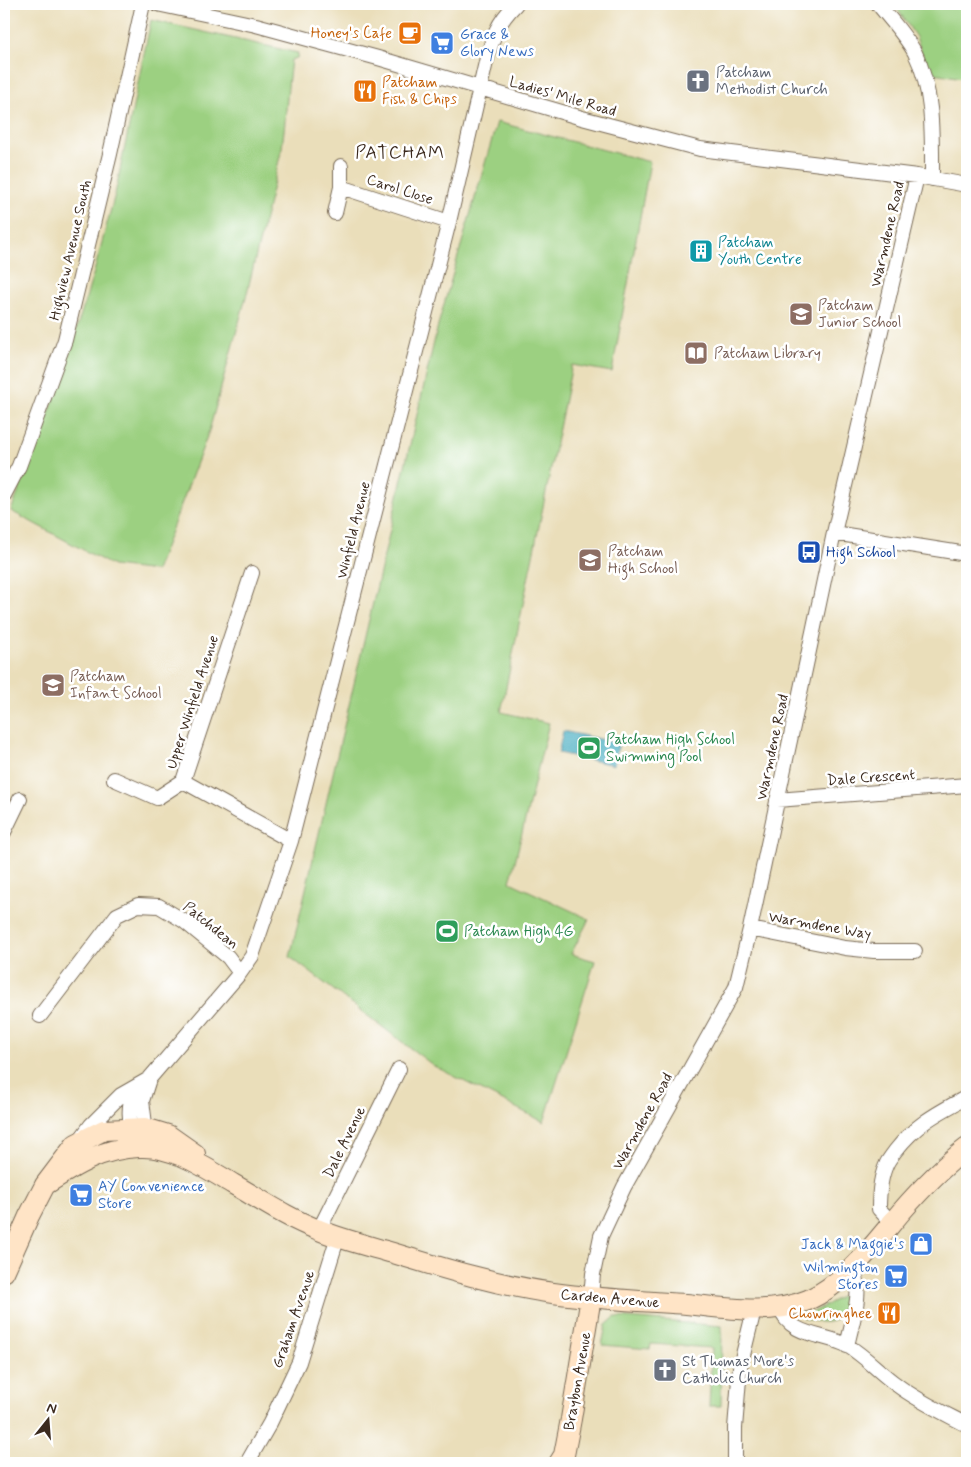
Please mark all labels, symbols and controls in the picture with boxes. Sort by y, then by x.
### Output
cafe icon: Honey's Cafe [397,20,423,46]
place label: Honey's Cafe [311,24,392,44]
place label: Grace & Glory News [460,25,534,62]
supermarket icon: Grace & Glory News [429,30,455,56]
place label: Patcham Methodist Church [716,63,828,100]
church icon: Patcham Methodist Church [685,68,711,94]
street label: Ladies' Mile Road [507,72,619,122]
place label: Patcham Fish & Chips [382,73,457,110]
restaurant icon: Patcham Fish & Chips [352,78,378,104]
district label: PATCHAM [355,141,445,165]
street label: Carol Close [364,170,436,210]
street label: Highview Avenue South [45,178,98,323]
street label: Warmdene Road [866,179,910,289]
place label: Patcham Youth Centre [718,233,802,270]
building icon: Patcham Youth Centre [688,238,714,264]
place label: Patcham Junior School [818,296,901,333]
school or university icon: Patcham Junior School [788,301,814,327]
library icon: Patcham Library [683,340,709,366]
place label: Patcham Library [714,344,821,364]
street label: Winfield Avenue [332,479,376,581]
bus stop icon: High School [796,539,822,565]
place label: Patcham High School [608,542,678,580]
place label: High School [826,543,896,564]
school or university icon: Patcham High School [577,547,603,573]
street label: Upper Winfield Avenue [162,633,224,772]
place label: Patcham Infant School [70,667,162,704]
school or university icon: Patcham Infant School [40,672,66,698]
street label: Warmdene Road [752,692,794,802]
place label: Patcham High School Swimming Pool [606,730,735,768]
sports icon: Patcham High School Swimming Pool [576,735,602,761]
street label: Dale Crescent [826,765,916,791]
street label: Patchdean [178,897,242,954]
street label: Warmdene Way [767,907,873,945]
sports icon: Patcham High 4G [434,918,460,944]
place label: Patcham High 4G [464,922,573,943]
street label: Warmdene Road [608,1069,678,1174]
street label: Dale Avenue [319,1103,371,1182]
place label: AY Convenience Store [98,1177,205,1214]
supermarket icon: AY Convenience Store [68,1182,94,1208]
shop icon: Jack & Maggie's [908,1231,934,1257]
place label: Jack & Maggie's [801,1235,904,1256]
place label: Wilmington Stores [803,1258,878,1295]
supermarket icon: Wilmington Stores [883,1263,909,1289]
street label: Graham Avenue [268,1268,320,1371]
street label: Carden Avenue [560,1285,660,1313]
restaurant icon: Chowringhee [876,1300,902,1326]
place label: Chowringhee [788,1304,872,1324]
street label: Braybon Avenue [559,1330,596,1432]
place label: St Thomas More's Catholic Church [682,1352,795,1389]
church icon: St Thomas More's Catholic Church [652,1357,678,1383]
north arrow [22,1394,72,1444]
text: N [44,1399,59,1418]

